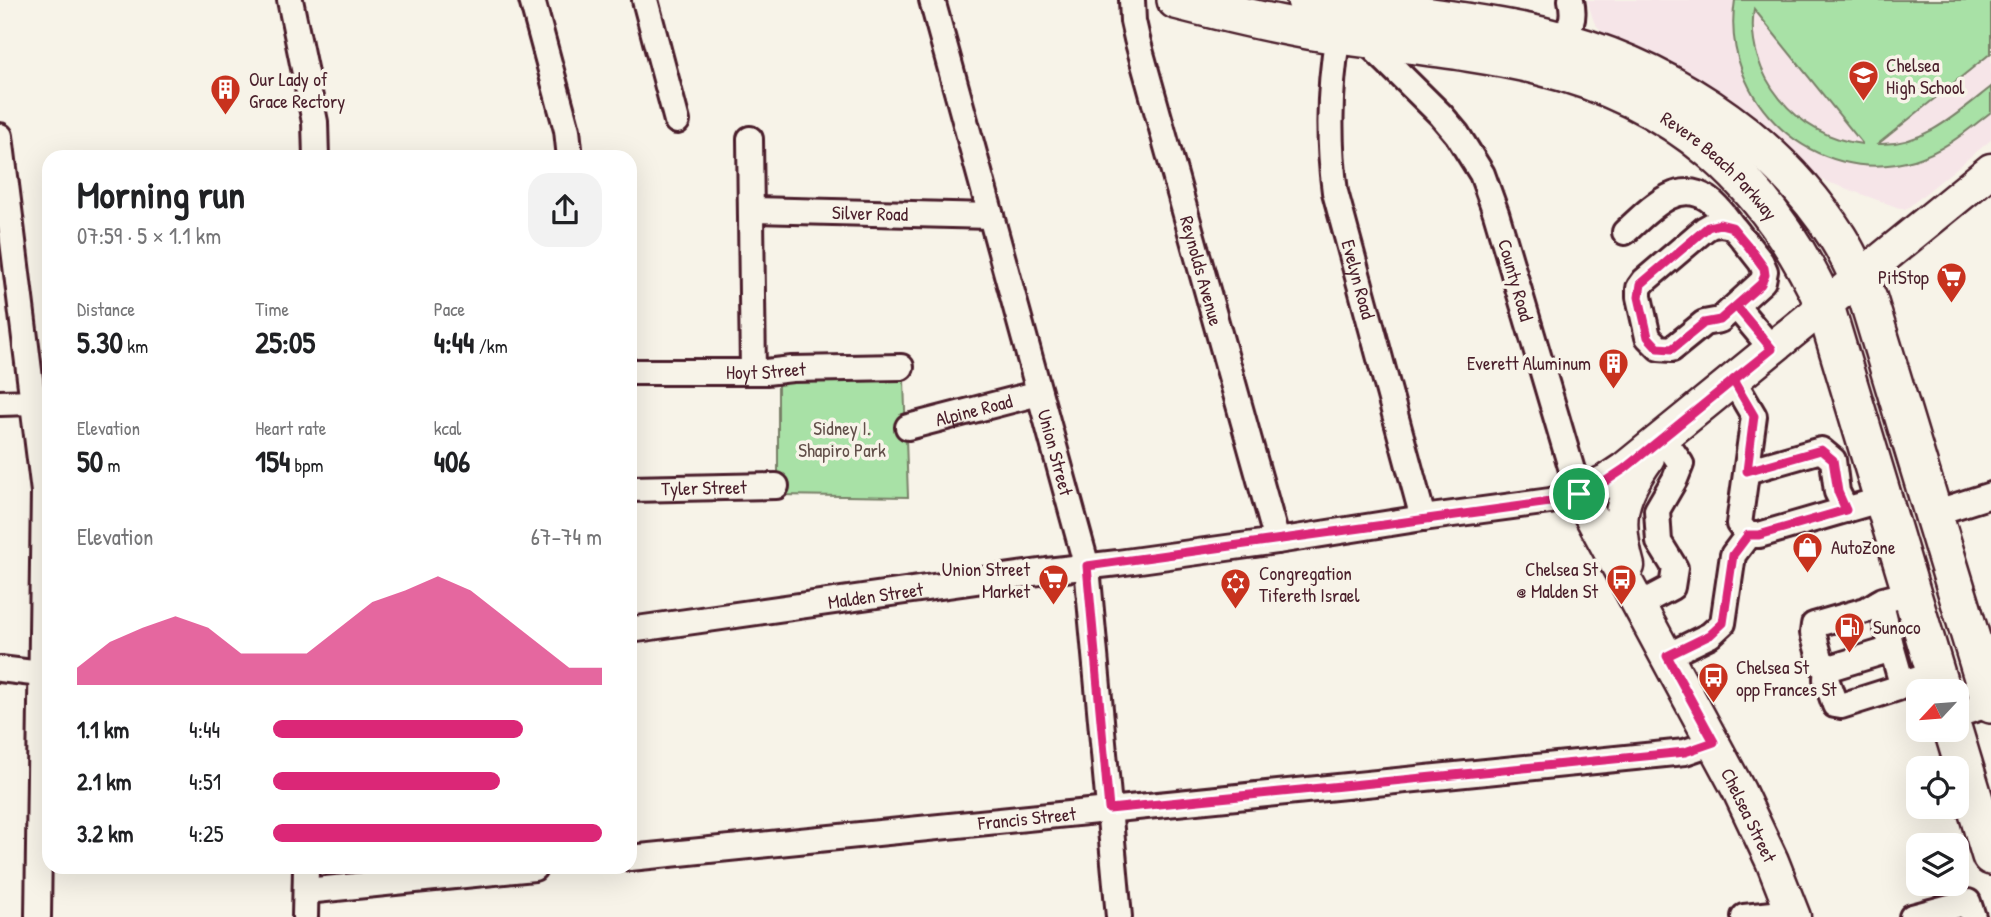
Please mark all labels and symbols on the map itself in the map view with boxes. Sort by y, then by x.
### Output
place label: Chelsea High School [1886,52,1965,100]
school or university icon: Chelsea High School [1846,59,1880,103]
place label: Our Lady of Grace Rectory [249,66,345,114]
building icon: Our Lady of Grace Rectory [209,73,243,117]
street label: Revere Beach Parkway [1656,105,1784,225]
street label: Silver Road [832,199,909,227]
street label: Reynolds Avenue [1174,213,1229,329]
street label: County Road [1492,236,1540,325]
street label: Evelyn Road [1335,237,1382,322]
supermarket icon: PitStop [1935,260,1969,304]
place label: PitStop [1878,264,1929,290]
building icon: Everett Aluminum [1597,346,1631,390]
place label: Everett Aluminum [1467,350,1591,376]
street label: Hoyt Street [726,356,806,385]
street label: Alpine Road [933,387,1016,432]
street label: Union Street [1031,406,1080,499]
park label: Sidney I. Shapiro Park [798,415,886,463]
pin [1549,464,1609,524]
street label: Tyler Street [661,474,747,501]
shop icon: AutoZone [1791,530,1825,574]
place label: AutoZone [1831,534,1896,560]
place label: Union Street Market [942,556,1030,604]
place label: Chelsea St @ Malden St [1516,556,1598,604]
place label: Congregation Tifereth Israel [1259,560,1360,608]
supermarket icon: Union Street Market [1036,563,1070,607]
bus stop icon: Chelsea St @ Malden St [1604,563,1638,607]
synagogue icon: Congregation Tifereth Israel [1219,567,1253,611]
street label: Malden Street [826,576,925,615]
fuel station icon: Sunoco [1833,610,1867,654]
place label: Sunoco [1873,614,1921,640]
place label: Chelsea St opp Frances St [1736,654,1837,702]
bus stop icon: Chelsea St opp Frances St [1696,661,1730,705]
north arrow [1906,679,1969,742]
street label: Chelsea Street [1715,763,1783,867]
street label: Francis Street [976,800,1078,836]

